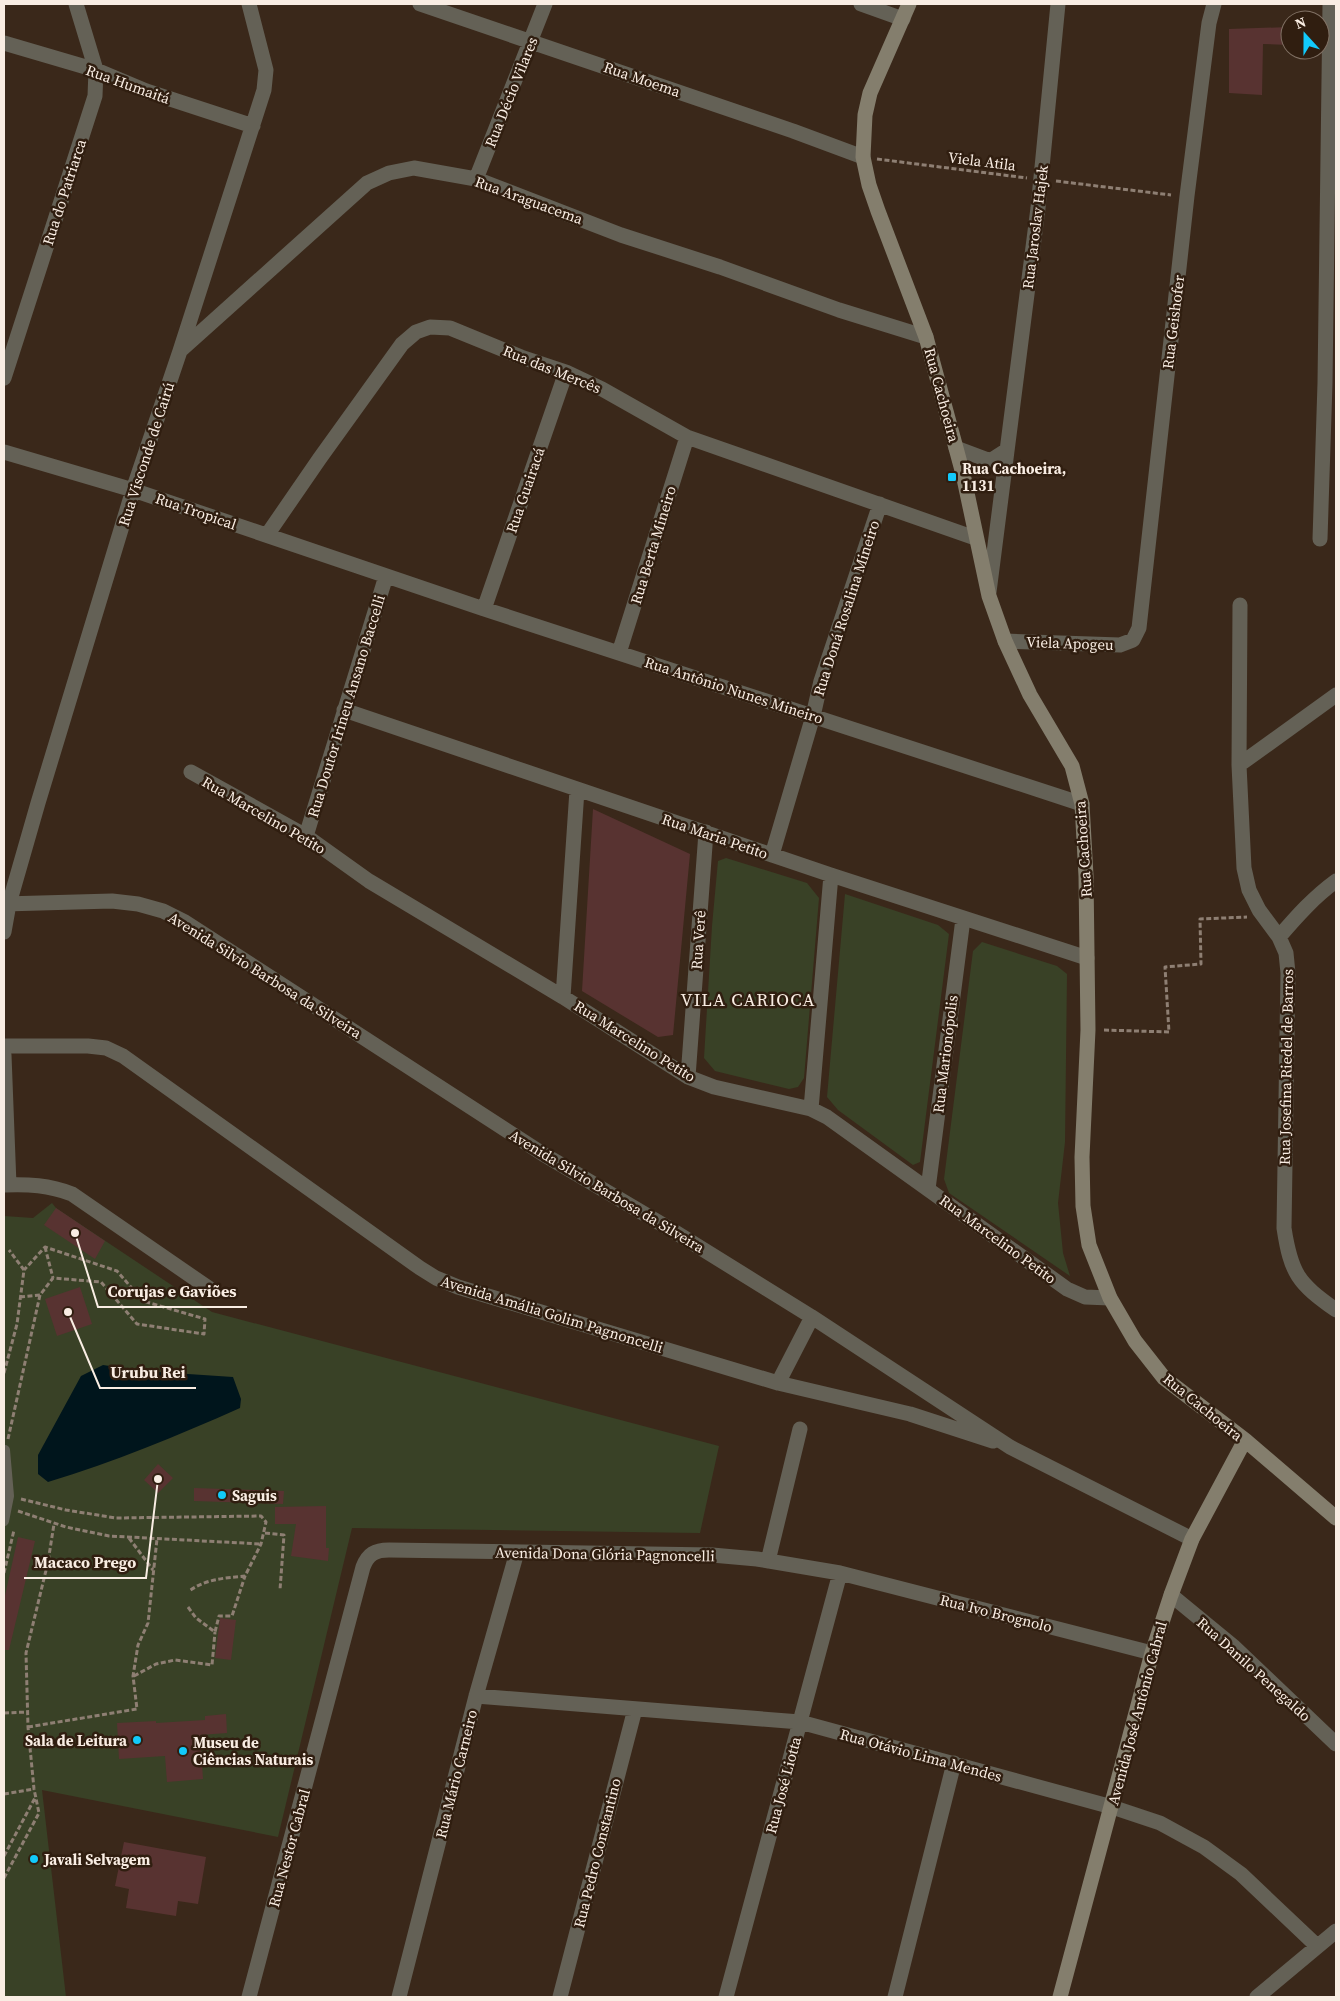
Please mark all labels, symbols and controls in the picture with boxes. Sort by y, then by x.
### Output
north arrow [1280,10,1330,60]
text: N [1292,12,1309,34]
street label: Rua Décio Vilares [479,34,543,150]
street label: Rua Moema [601,56,683,102]
street label: Rua Humaitá [83,59,173,109]
street label: Rua do Patriarca [37,136,91,248]
street label: Viela Atila [947,146,1017,176]
street label: Rua Jaroslav Hajek [1017,163,1053,290]
street label: Rua Araguacema [472,171,586,229]
street label: Rua Geishofer [1157,273,1189,370]
street label: Rua das Mercês [500,340,604,398]
street label: Rua Cachoeira [919,345,965,445]
street label: Rua Visconde de Cairú [113,379,179,529]
street label: Rua Guairacá [501,444,550,536]
place label: Rua Cachoeira, 1131 [962,458,1066,496]
marker: Rua Cachoeira, 1131 [946,471,958,483]
street label: Rua Berta Mineiro [625,483,681,607]
street label: Rua Tropical [153,487,240,535]
street label: Rua Doná Rosalina Mineiro [808,518,884,698]
street label: Rua Doutor Irineu Ansano Baccelli [302,592,390,820]
street label: Viela Apogeu [1026,631,1114,655]
street label: Rua Antônio Nunes Mineiro [642,651,826,729]
street label: Rua Marcelino Petito [198,771,330,859]
street label: Rua Cachoeira [1069,800,1097,898]
street label: Rua Maria Petito [659,808,771,864]
street label: Avenida Silvio Barbosa da Silveira [164,907,366,1043]
street label: Rua Verê [685,909,711,970]
street label: Rua Josefina Riedel de Barros [1274,969,1298,1165]
district label: VILA CARIOCA [681,987,816,1012]
street label: Rua Marionópolis [927,994,963,1114]
street label: Rua Marcelino Petito [570,995,700,1087]
street label: Avenida Silvio Barbosa da Silveira [506,1124,709,1258]
street label: Rua Marcelino Petito [935,1189,1061,1289]
street label: Avenida Amália Golim Pagnoncelli [438,1270,666,1358]
callout: Corujas e Gaviões [98,1276,247,1307]
text: Corujas e Gaviões [107,1280,237,1302]
callout: Urubu Rei [100,1357,196,1388]
text: Urubu Rei [110,1361,186,1383]
street label: Rua Cachoeira [1159,1368,1248,1446]
place label: Saguis [232,1485,277,1506]
marker: Saguis [216,1489,228,1501]
street label: Avenida Dona Glória Pagnoncelli [495,1542,715,1566]
callout: Macaco Prego [24,1547,146,1578]
text: Macaco Prego [34,1551,136,1573]
street label: Rua Ivo Brognolo [938,1589,1054,1637]
street label: Rua Danilo Penegaldo [1192,1612,1316,1726]
street label: Avenida José Antônio Cabral [1102,1618,1172,1807]
street label: Rua Mário Carneiro [430,1708,482,1840]
street label: Rua Otávio Lima Mendes [838,1723,1004,1787]
place label: Sala de Leitura [25,1730,128,1751]
place label: Museu de Ciências Naturais [193,1732,314,1770]
marker: Sala de Leitura [131,1734,143,1746]
street label: Rua José Liotta [760,1734,806,1836]
marker: Museu de Ciências Naturais [177,1745,189,1757]
street label: Rua Pedro Constantino [568,1776,626,1930]
street label: Rua Nestor Cabral [263,1786,315,1909]
place label: Javali Selvagem [43,1849,151,1870]
marker: Javali Selvagem [28,1853,40,1865]

